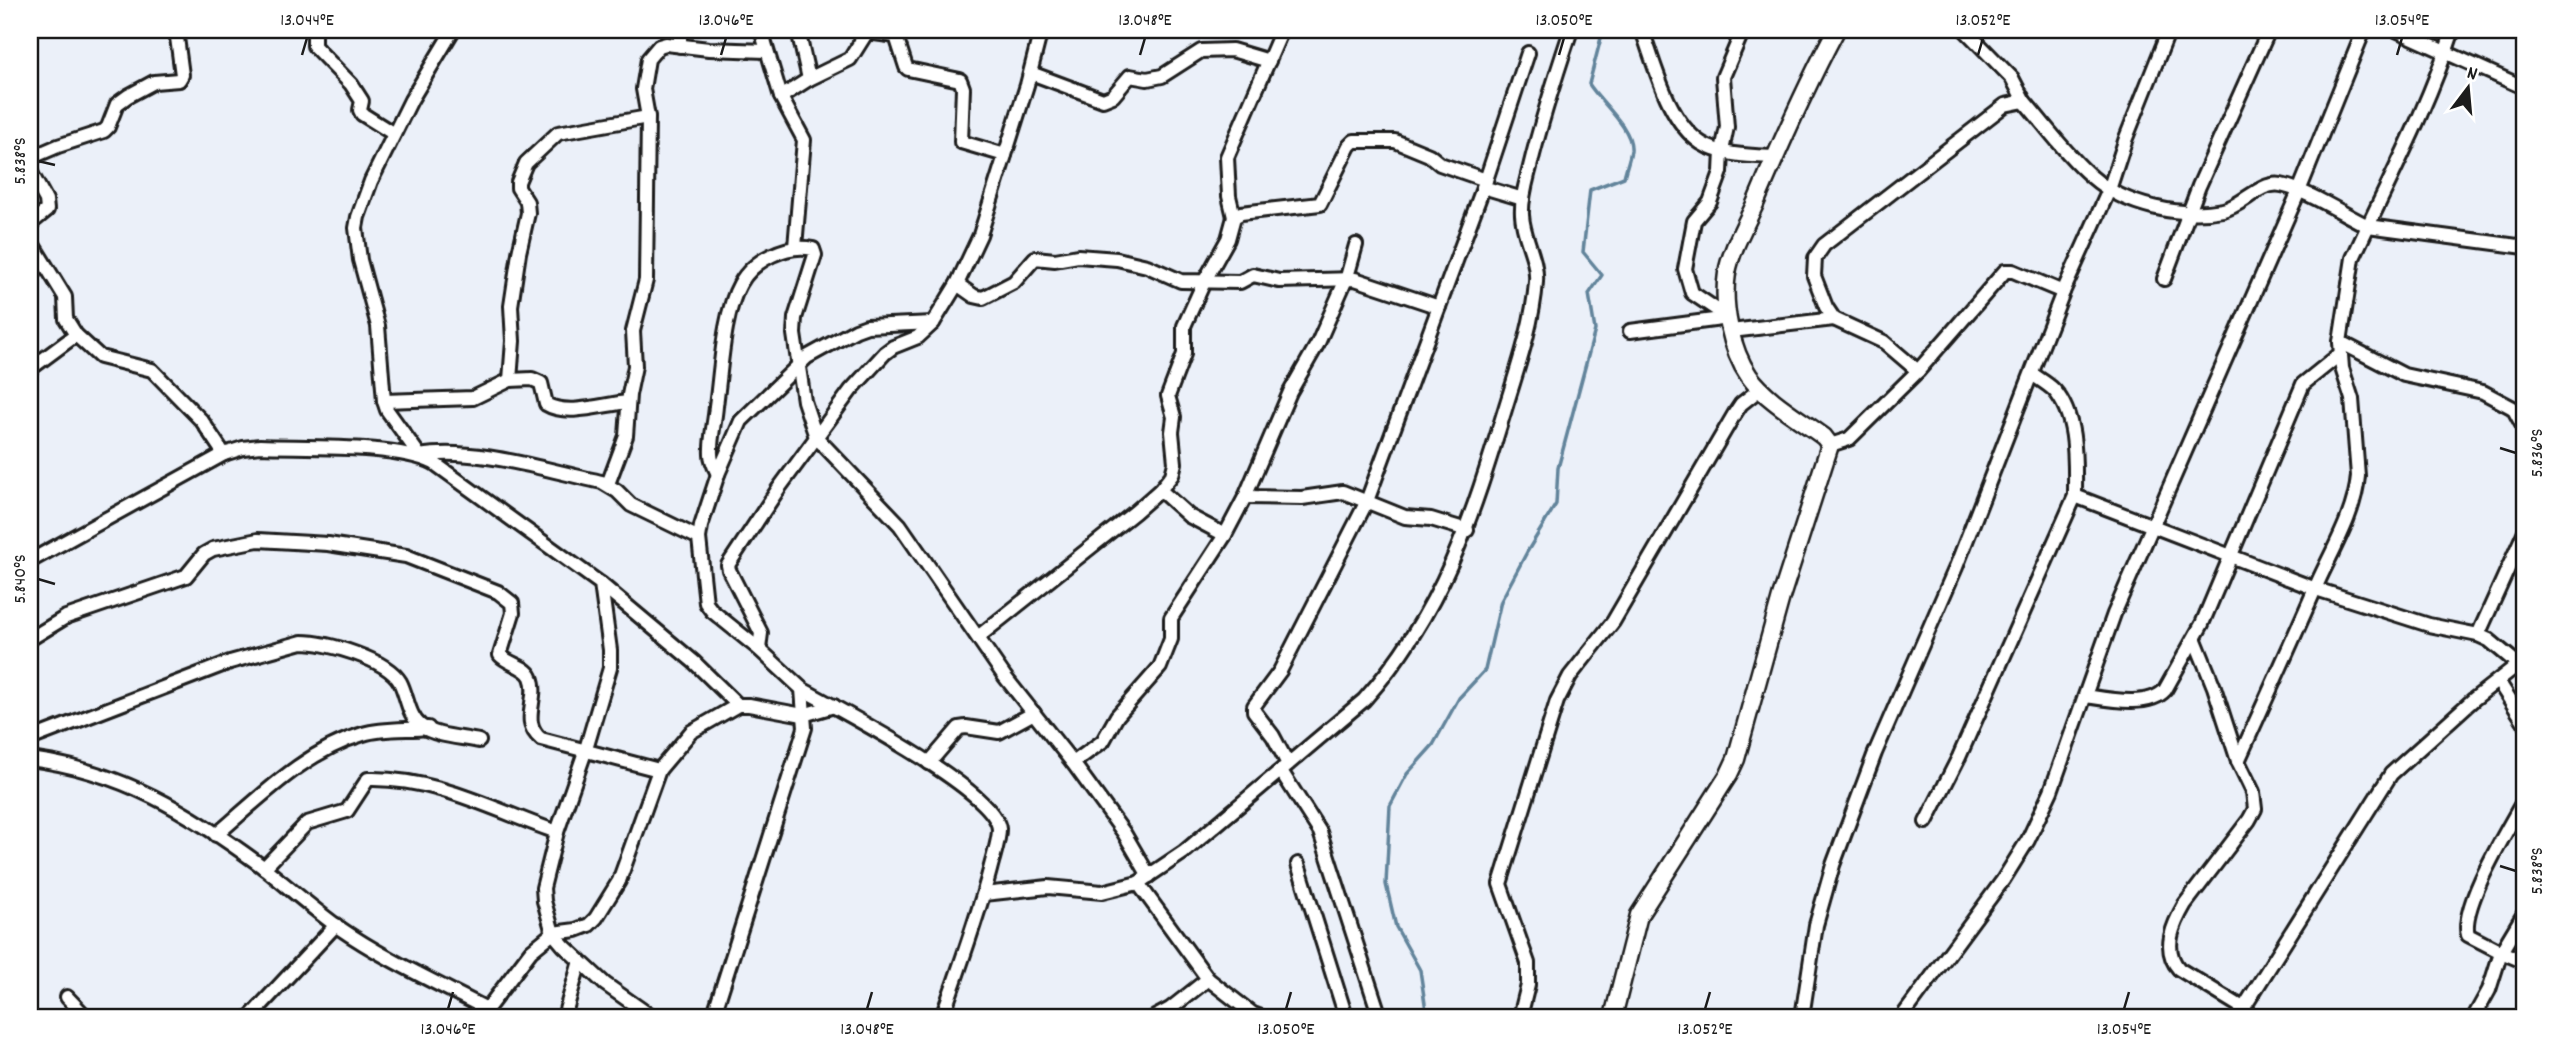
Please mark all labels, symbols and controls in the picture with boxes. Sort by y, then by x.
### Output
text: 13.044°E [280,9,334,34]
text: 13.046°E [699,9,753,34]
text: 13.048°E [1118,9,1172,34]
text: 13.050°E [1536,9,1592,34]
text: 13.052°E [1956,9,2010,34]
text: 13.054°E [2375,9,2429,34]
north arrow [2432,52,2502,122]
text: N [2463,61,2480,89]
text: 5.838°S [9,137,34,185]
text: 5.836°S [2526,428,2551,478]
text: 5.840°S [9,554,34,604]
text: 5.838°S [2526,847,2551,895]
text: 13.046°E [421,1018,475,1043]
text: 13.048°E [840,1018,894,1043]
text: 13.050°E [1258,1018,1314,1043]
text: 13.052°E [1678,1018,1732,1043]
text: 13.054°E [2097,1018,2151,1043]

